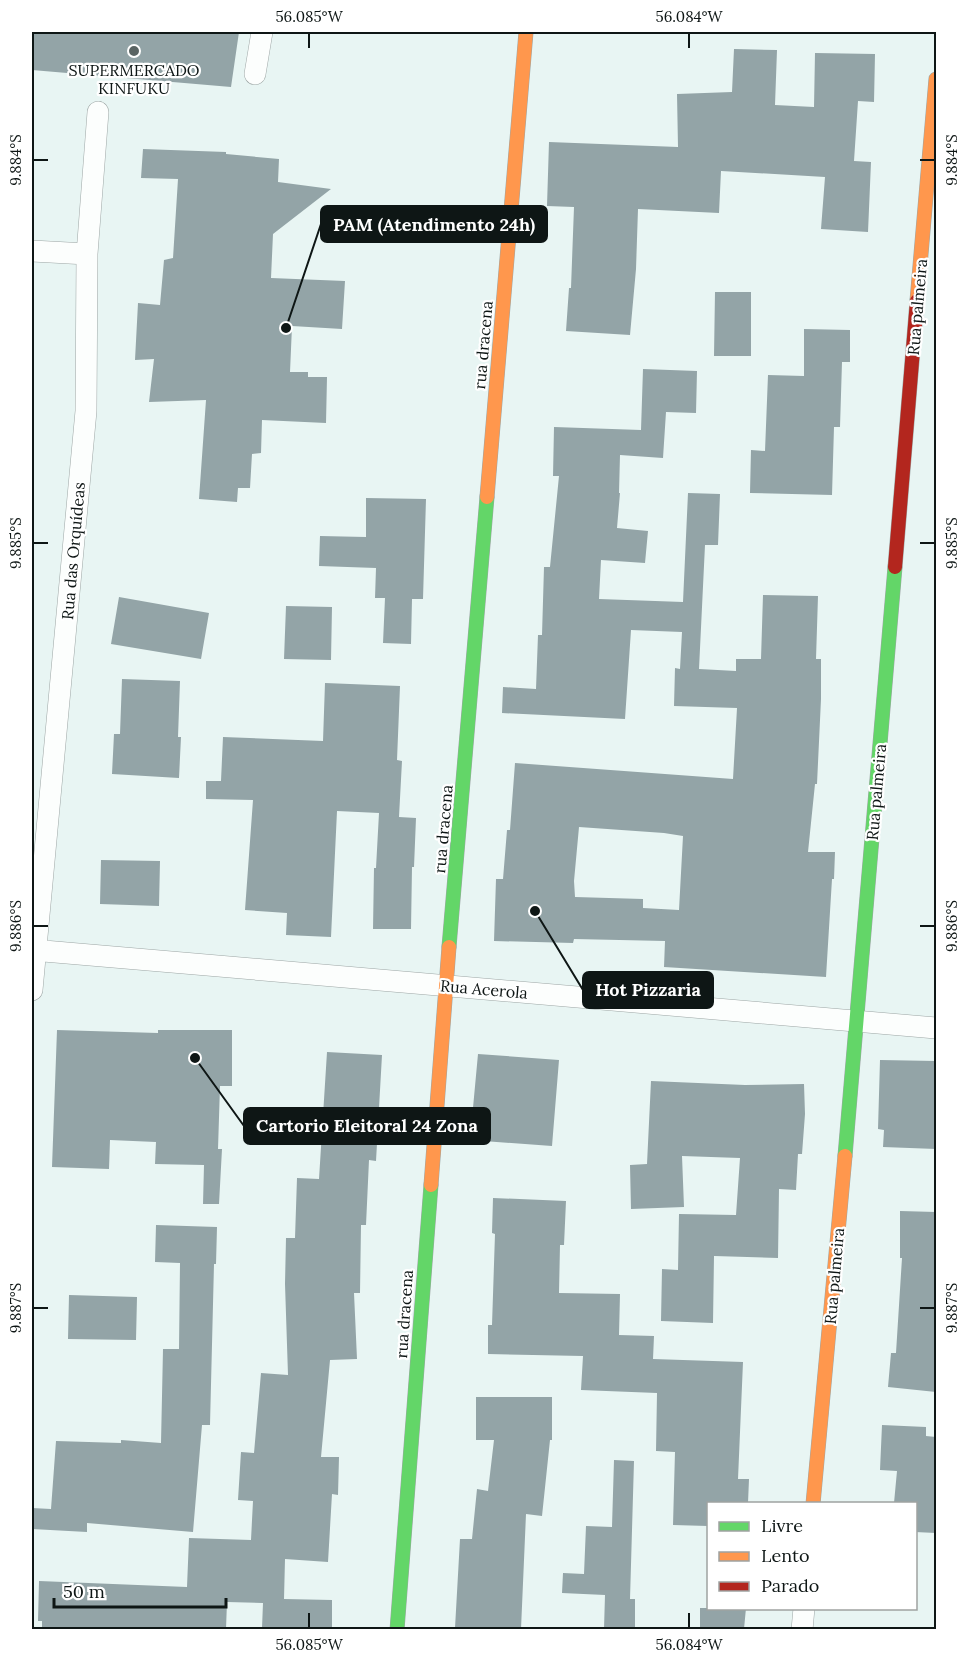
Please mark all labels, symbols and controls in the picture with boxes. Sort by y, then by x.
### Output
text: 56.085°W [275,7,344,26]
text: 56.084°W [656,7,724,26]
marker: SUPERMERCADO KINFUKU [127,44,141,58]
place label: SUPERMERCADO KINFUKU [68,60,200,98]
text: 9.884°S [6,134,25,186]
text: 9.884°S [942,134,961,186]
callout: PAM (Atendimento 24h) [321,206,547,242]
text: PAM (Atendimento 24h) [333,213,535,236]
street label: Rua palmeira [903,258,931,356]
street label: rua dracena [469,300,497,390]
street label: Rua das Orquídeas [57,481,89,621]
text: 9.885°S [6,517,25,569]
text: 9.885°S [942,517,961,569]
street label: Rua palmeira [862,743,890,841]
street label: rua dracena [429,784,457,874]
text: 9.886°S [6,900,25,952]
text: 9.886°S [942,900,961,952]
callout: Hot Pizzaria [583,972,713,1008]
street label: Rua Acerola [439,975,529,1003]
text: Hot Pizzaria [595,978,701,1001]
callout: Cartorio Eleitoral 24 Zona [244,1108,490,1144]
text: Cartorio Eleitoral 24 Zona [256,1114,478,1137]
street label: Rua palmeira [820,1227,848,1325]
street label: rua dracena [391,1269,417,1359]
text: 9.887°S [6,1283,25,1333]
text: 9.887°S [942,1283,961,1333]
legend [707,1502,917,1610]
text: Livre [761,1514,803,1537]
text: Lento [761,1544,809,1567]
scale bar [54,1571,226,1609]
text: Parado [761,1574,819,1597]
text: 50 m [63,1580,105,1603]
text: 56.085°W [275,1635,344,1654]
text: 56.084°W [656,1635,724,1654]

